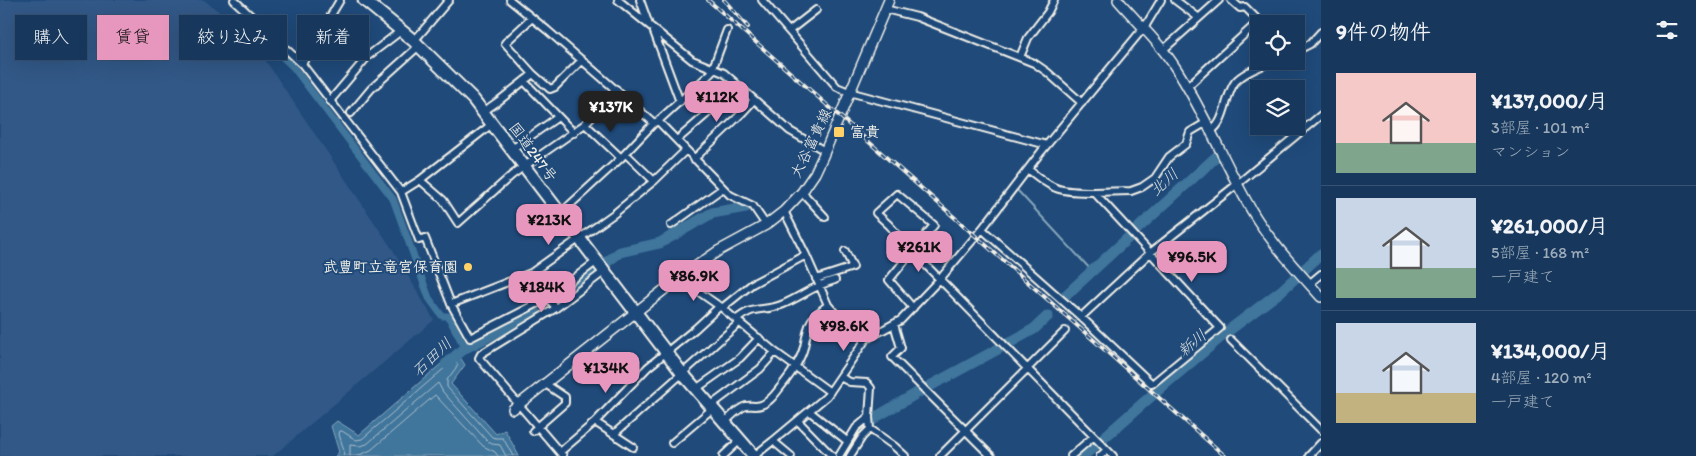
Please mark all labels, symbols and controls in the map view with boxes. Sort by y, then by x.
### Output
chip: 購入 [15,15,87,60]
chip: 賃貸 [97,15,169,60]
chip: 絞り込み [179,15,287,60]
chip: 新着 [297,15,369,60]
map controls [1250,15,1305,135]
button: locate [1250,15,1305,70]
icon: filters [1653,16,1681,44]
text: 9件の物件 [1336,19,1431,44]
pin: ¥112K [682,80,752,123]
button: layers [1250,80,1305,135]
text: ¥112K [696,87,738,106]
text: ¥137,000/月 [1491,88,1608,113]
pin: ¥137K [576,90,646,133]
icon: home [1376,93,1436,153]
text: ¥137K [589,97,633,116]
street label: 大谷富貴線 [786,105,836,181]
text: 3部屋 · 101 m² [1491,118,1590,137]
street label: 国道247号 [505,119,561,185]
place label: 富貴 [850,123,880,141]
marker: 富貴 [832,125,846,139]
text: マンション [1491,142,1570,161]
water label: 北川 [1146,164,1182,200]
pin: ¥213K [514,204,584,246]
text: ¥213K [527,210,571,229]
text: ¥261,000/月 [1491,213,1608,238]
icon: home [1376,218,1436,278]
pin: ¥261K [884,230,954,273]
text: ¥261K [897,237,941,256]
pin: ¥96.5K [1151,240,1233,283]
text: 5部屋 · 168 m² [1491,243,1589,262]
text: ¥96.5K [1168,247,1216,266]
place label: 武豊町立竜宮保育園 [323,258,458,276]
pin: ¥86.9K [653,260,735,302]
marker: 武豊町立竜宮保育園 [462,261,474,273]
text: ¥86.9K [670,266,718,285]
text: 一戸建て [1491,267,1555,286]
pin: ¥184K [507,270,577,313]
text: ¥184K [520,277,565,296]
pin: ¥98.6K [803,310,885,352]
text: ¥98.6K [820,316,868,335]
water label: 新川 [1174,325,1210,361]
water label: 石田川 [408,334,456,380]
text: ¥134,000/月 [1491,338,1610,363]
icon: home [1376,343,1436,403]
pin: ¥134K [571,352,641,394]
text: ¥134K [584,358,628,377]
text: 4部屋 · 120 m² [1491,368,1591,387]
text: 一戸建て [1491,392,1555,411]

